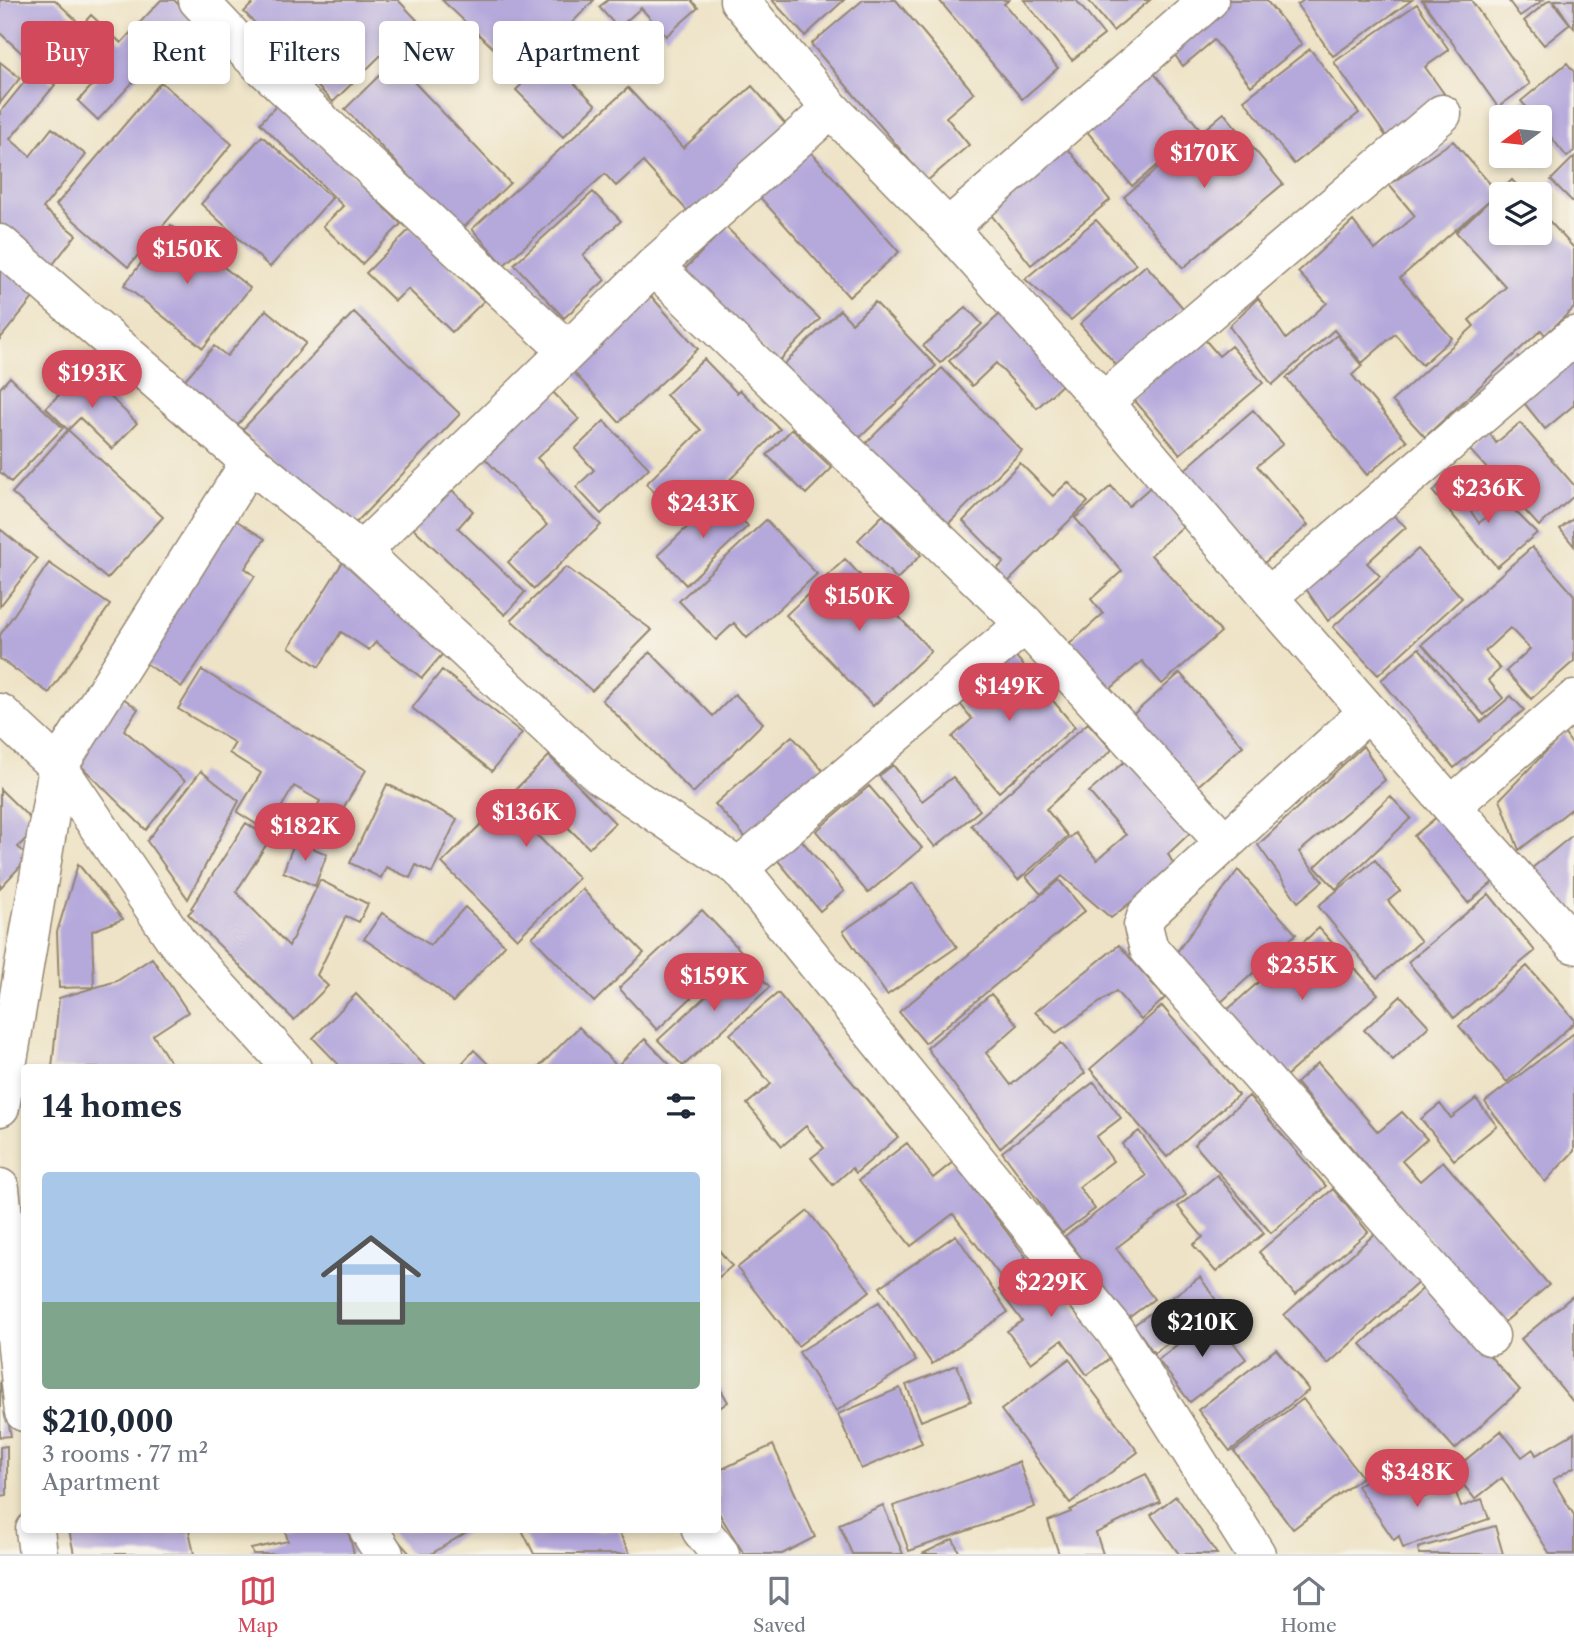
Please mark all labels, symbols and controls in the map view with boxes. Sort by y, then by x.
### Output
chip: Buy [21,21,114,84]
chip: Rent [128,21,230,84]
chip: Filters [244,21,365,84]
chip: New [379,21,479,84]
chip: Apartment [493,21,664,84]
north arrow [1489,105,1552,168]
map controls [1489,105,1552,245]
pin: $170K [1155,130,1253,190]
text: $170K [1170,139,1238,167]
button: layers [1489,182,1552,245]
pin: $150K [138,226,236,286]
text: $150K [153,235,221,263]
pin: $193K [43,350,141,410]
text: $193K [58,359,126,387]
pin: $236K [1439,466,1537,525]
text: $236K [1452,474,1524,502]
pin: $243K [654,480,752,540]
text: $243K [667,489,739,517]
pin: $150K [810,574,908,633]
text: $150K [825,582,893,610]
pin: $149K [960,664,1058,723]
text: $149K [975,672,1043,700]
pin: $136K [477,790,575,849]
text: $136K [492,798,560,826]
pin: $182K [256,804,354,863]
text: $182K [270,812,340,840]
pin: $235K [1253,942,1351,1002]
text: $235K [1267,951,1337,979]
pin: $159K [665,954,763,1013]
text: $159K [680,962,748,990]
icon: filters [662,1087,700,1125]
text: 14 homes [42,1088,182,1125]
icon: home [308,1217,434,1343]
pin: $229K [1002,1260,1100,1319]
text: $229K [1015,1268,1087,1296]
pin: $210K [1153,1300,1251,1359]
text: $210K [1167,1308,1237,1336]
text: $210,000 [42,1403,174,1440]
text: 3 rooms · 77 m² [42,1440,208,1468]
pin: $348K [1368,1450,1466,1509]
text: $348K [1381,1458,1453,1486]
text: Apartment [42,1468,160,1496]
tab: Map [237,1572,278,1637]
tab: Saved [753,1572,806,1637]
tab: Home [1281,1572,1337,1637]

